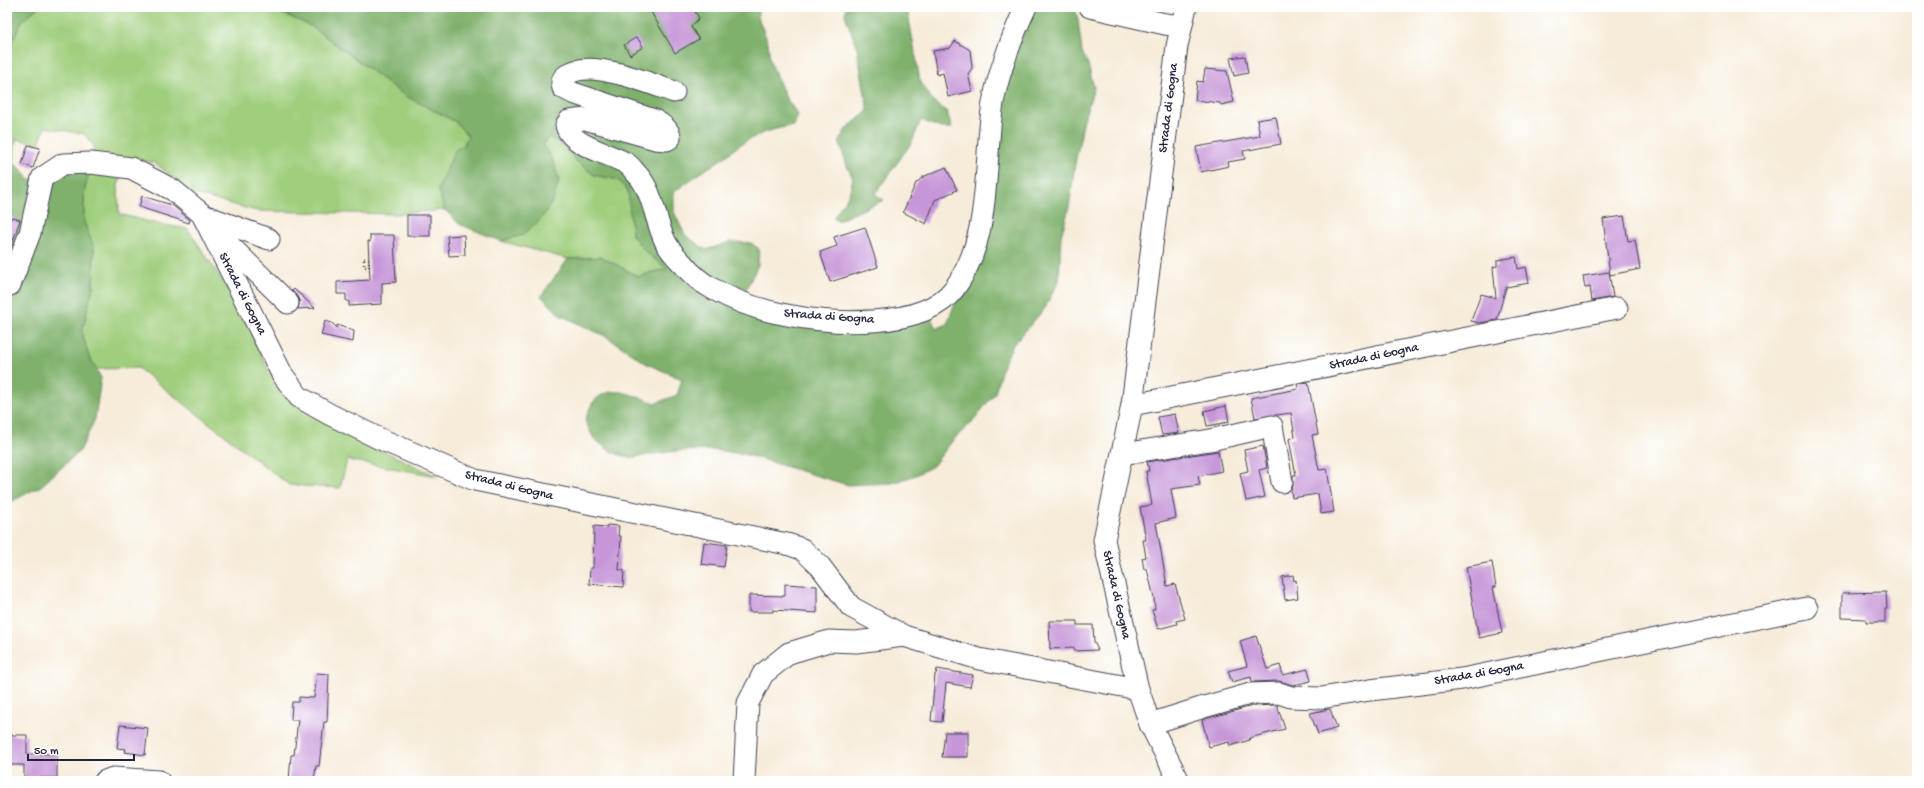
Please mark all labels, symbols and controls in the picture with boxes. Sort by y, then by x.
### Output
street label: Strada di Gogna [1156,61,1182,154]
street label: Strada di Gogna [215,250,270,338]
street label: Strada di Gogna [783,306,875,328]
street label: Strada di Gogna [1328,340,1420,374]
street label: Strada di Gogna [463,468,555,504]
street label: Strada di Gogna [1099,549,1134,641]
street label: Strada di Gogna [1433,659,1526,689]
scale bar [28,736,134,762]
text: 50 m [34,745,59,759]

